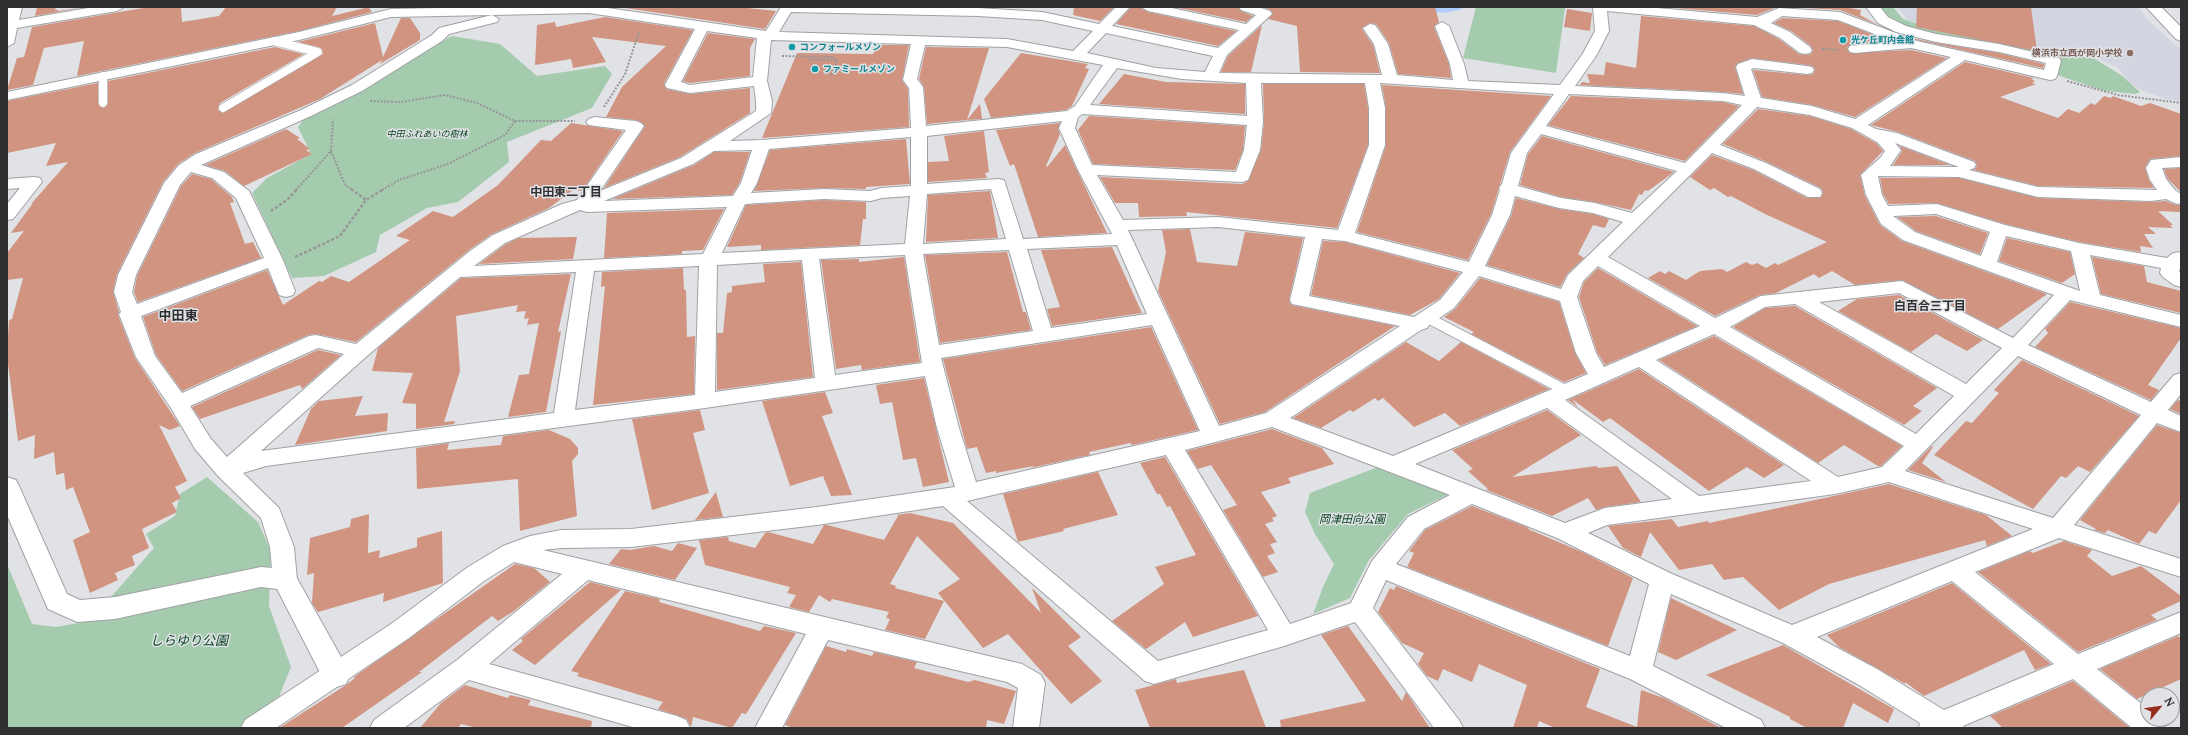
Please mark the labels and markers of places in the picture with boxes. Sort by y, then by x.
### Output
marker: 光ケ丘町内会館 [1838,35,1848,45]
place label: 光ケ丘町内会館 [1851,35,1914,45]
marker: コンフォールメゾン [787,42,797,52]
place label: コンフォールメゾン [800,42,881,52]
place label: 横浜市立西が岡小学校 [2032,48,2122,58]
marker: 横浜市立西が岡小学校 [2125,48,2135,58]
marker: ファミールメゾン [810,64,820,74]
place label: ファミールメゾン [823,64,895,74]

